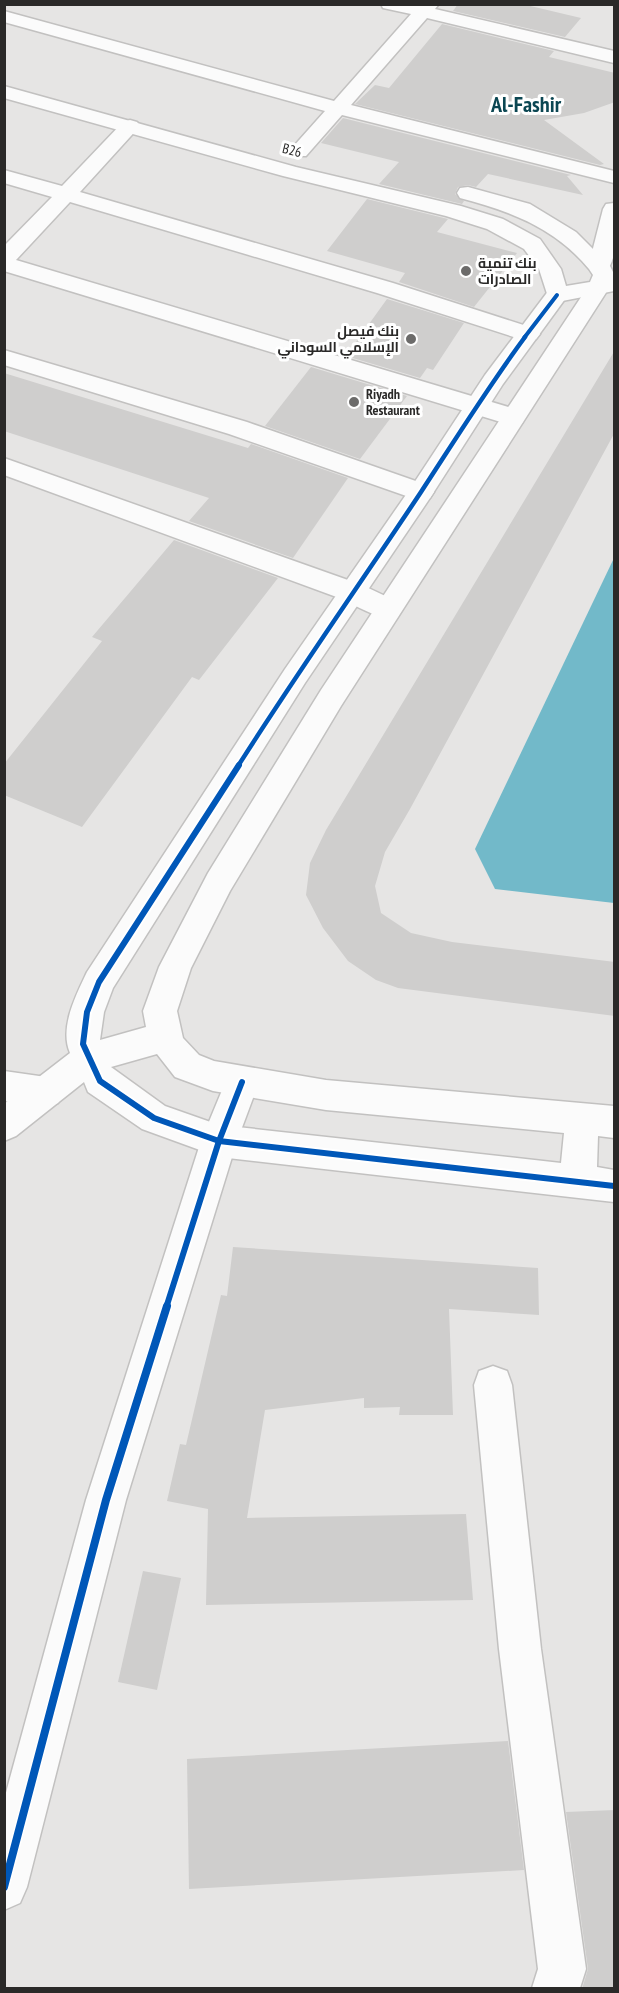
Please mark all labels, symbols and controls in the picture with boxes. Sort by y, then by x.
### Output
district label: Al-Fashir [490,90,562,118]
street label: B26 [281,139,303,161]
place label: بنك تنمية الصادرات [478,254,537,288]
marker: بنك تنمية الصادرات [459,264,473,278]
place label: بنك فيصل الإسلامي السوداني [277,322,399,359]
marker: بنك فيصل الإسلامي السوداني [404,332,418,346]
place label: Riyadh Restaurant [366,385,420,419]
marker: Riyadh Restaurant [347,395,361,409]

